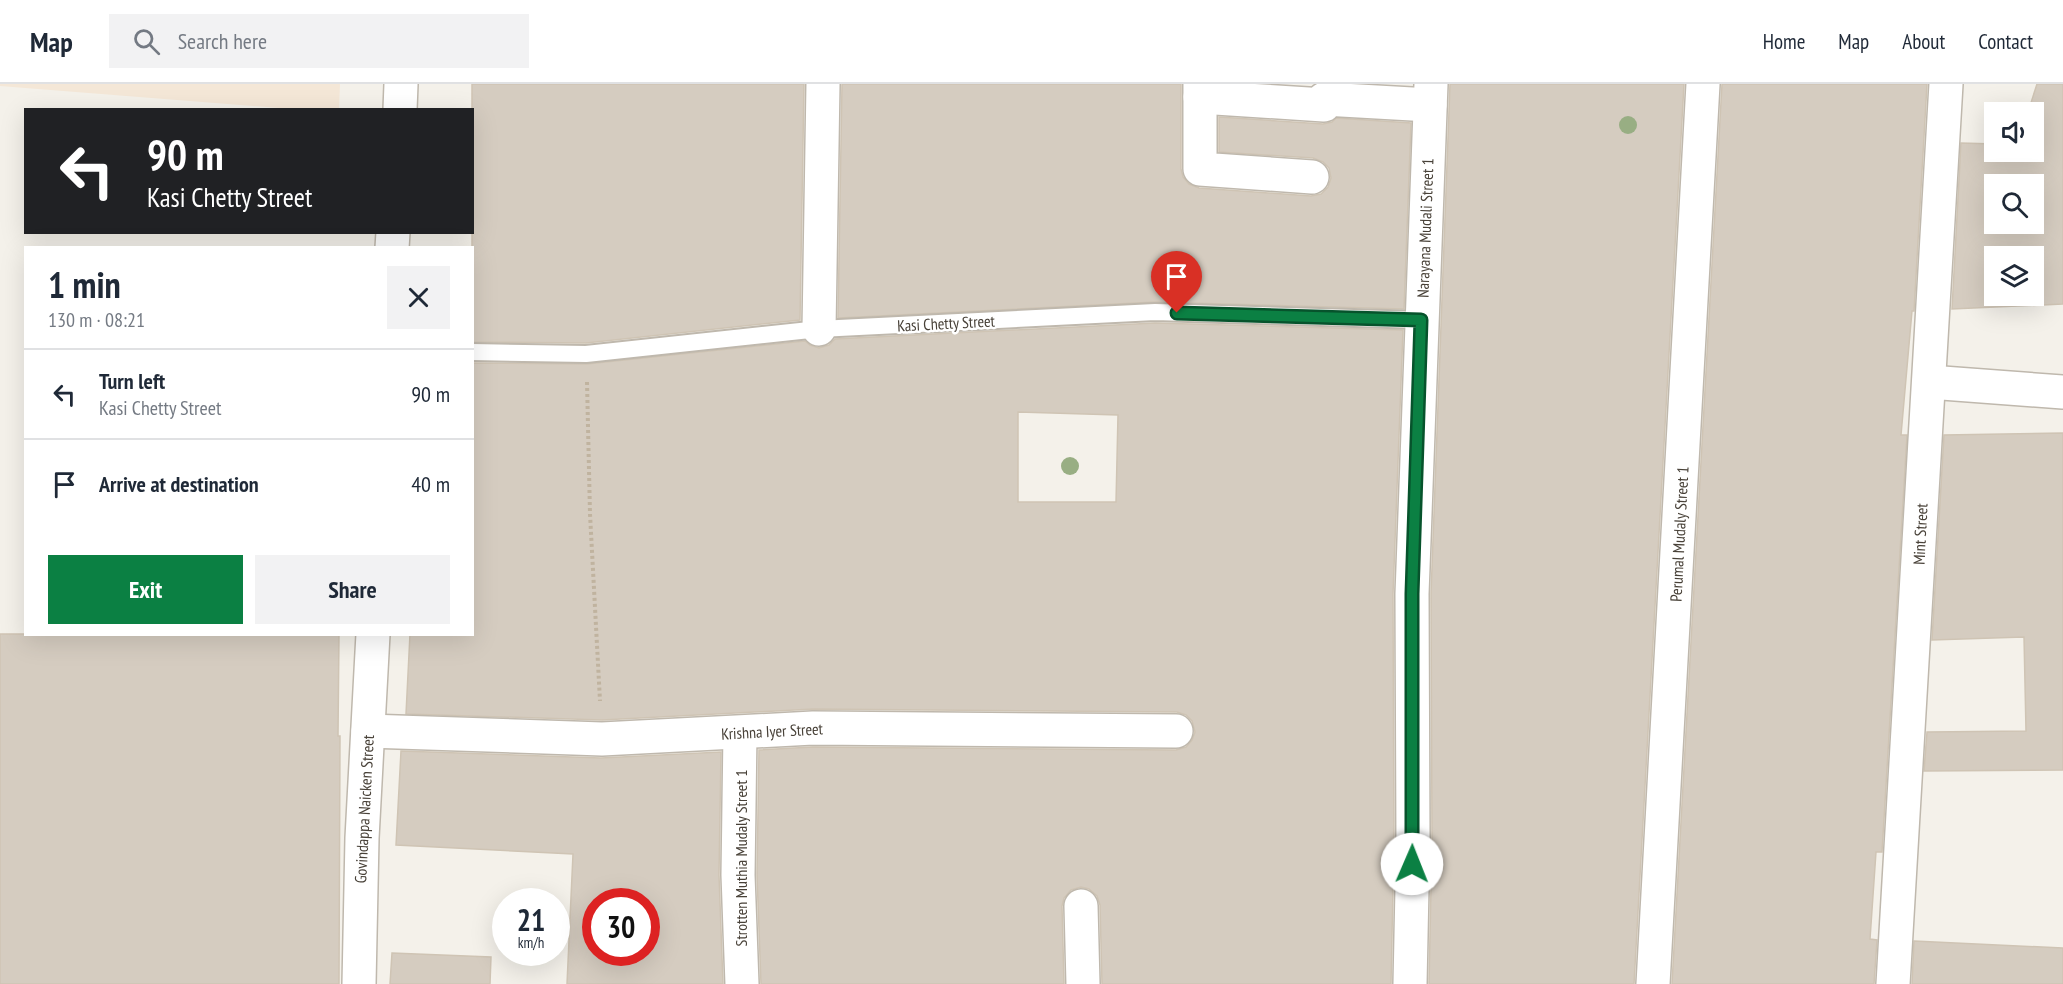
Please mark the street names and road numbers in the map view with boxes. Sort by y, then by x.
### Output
street label: Narayana Mudali Street 1 [1413,158,1437,298]
street label: Kasi Chetty Street [897,310,996,336]
street label: Perumal Mudaly Street 1 [1665,466,1693,602]
street label: Mint Street [1908,502,1932,565]
street label: Krishna Iyer Street [721,718,824,744]
street label: Govindappa Naicken Street [350,734,378,884]
street label: Strotten Muthia Mudaly Street 1 [731,770,751,946]

